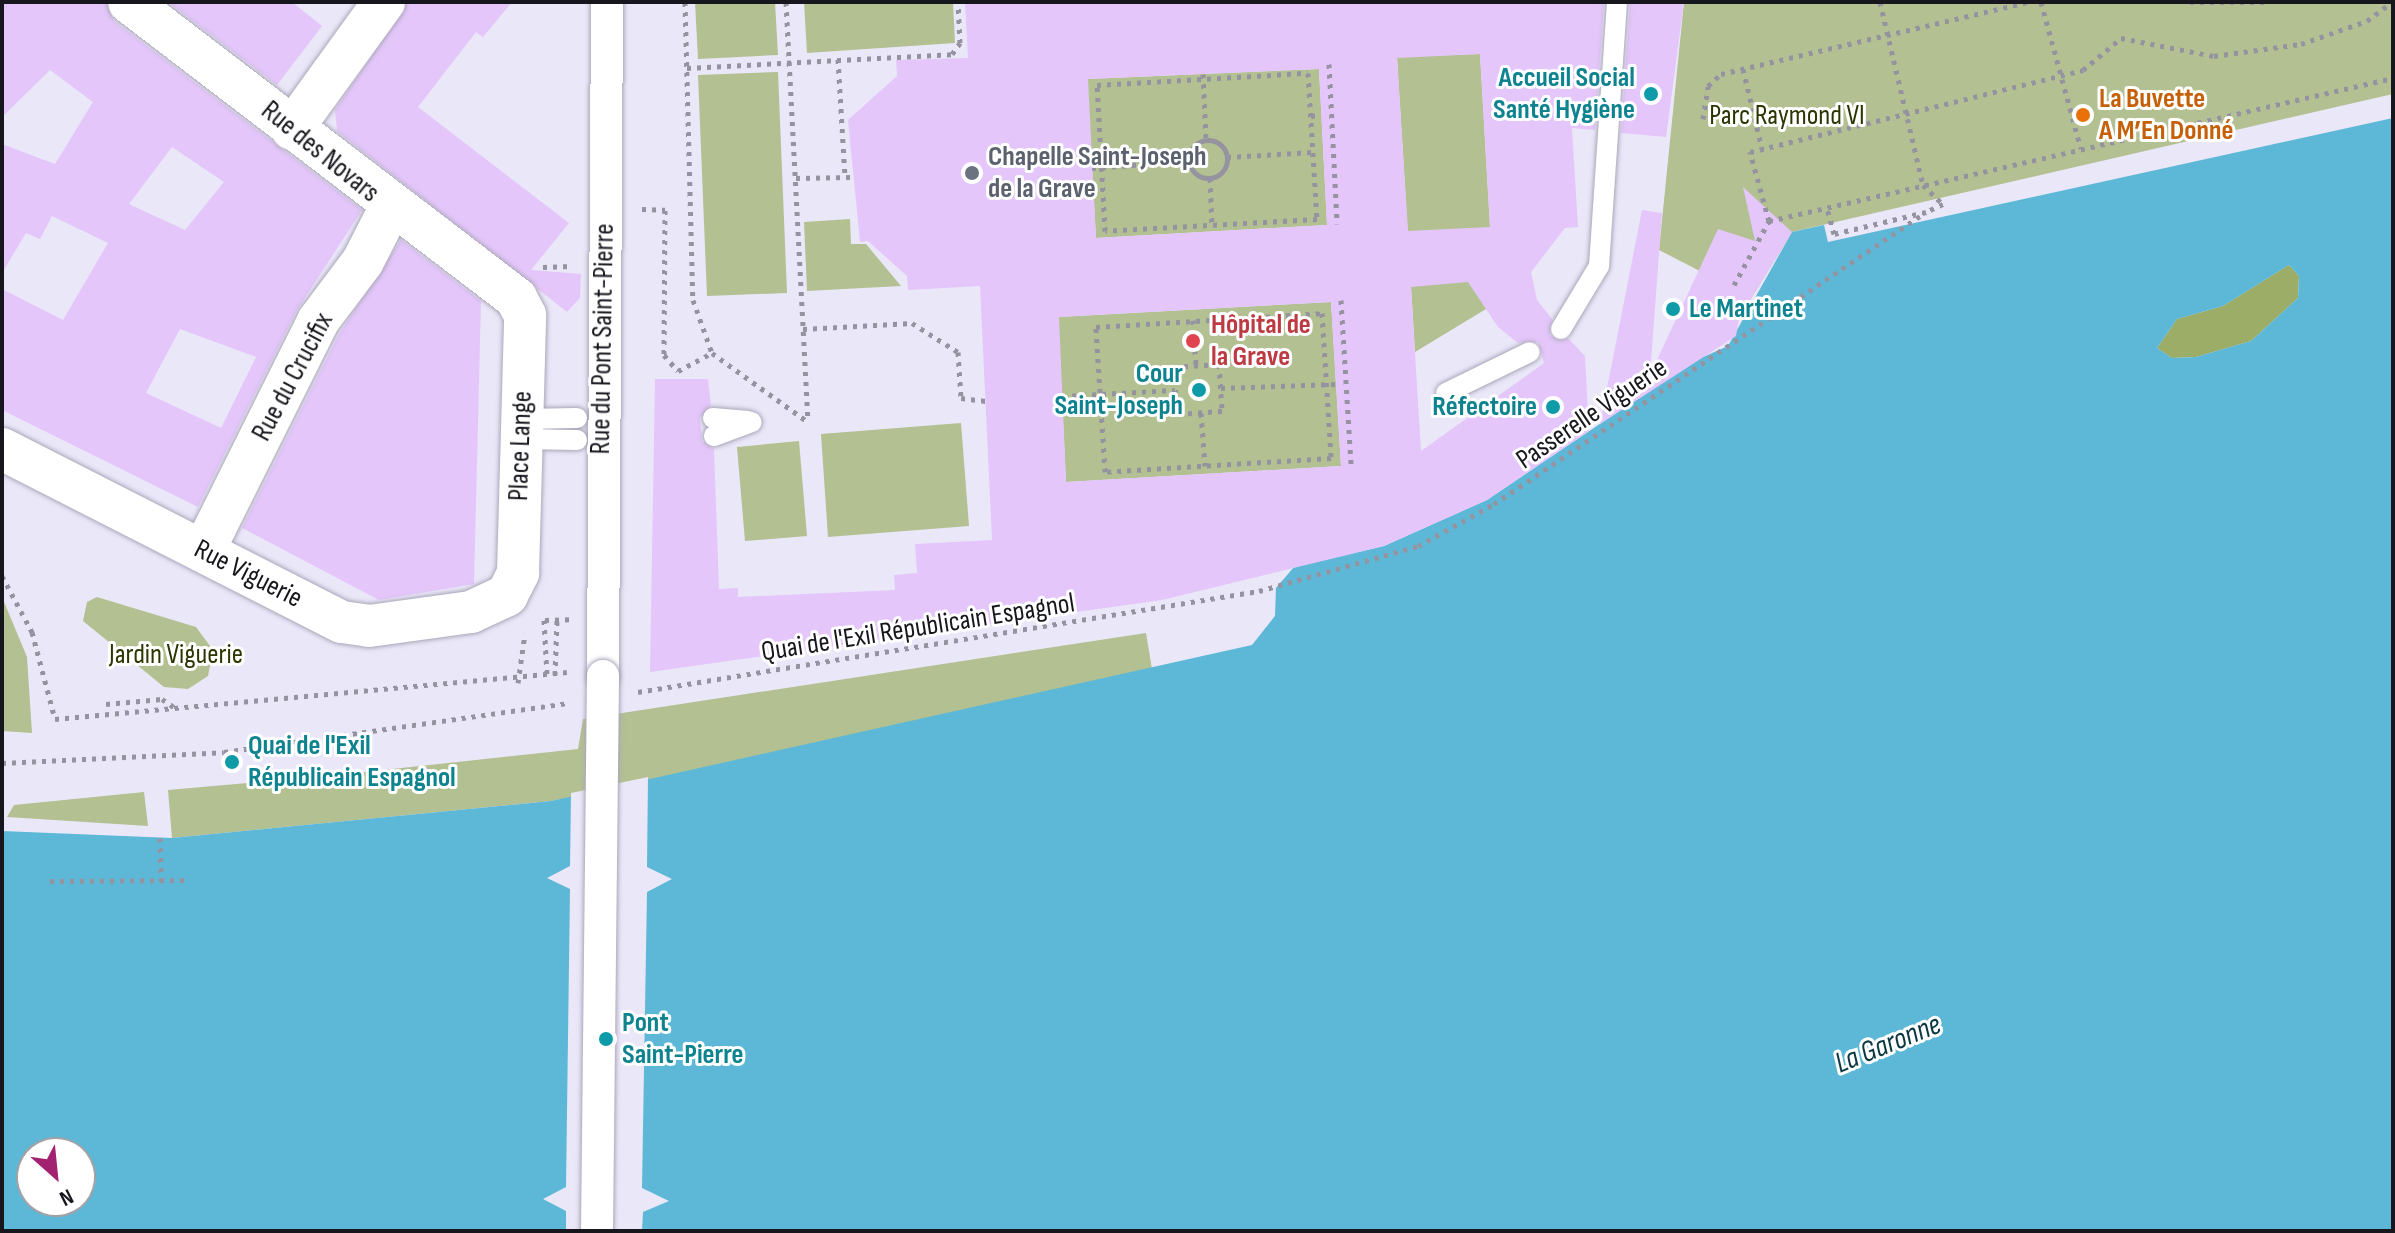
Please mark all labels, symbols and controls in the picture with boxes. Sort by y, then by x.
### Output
place label: Accueil Social Santé Hygiène [1493,61,1635,127]
place label: La Buvette A M’En Donné [2099,82,2233,148]
marker: Accueil Social Santé Hygiène [1642,85,1660,103]
street label: Rue des Novars [254,94,386,210]
park label: Parc Raymond VI [1709,99,1865,133]
marker: La Buvette A M’En Donné [2074,106,2092,124]
place label: Chapelle Saint-Joseph de la Grave [988,140,1207,206]
marker: Chapelle Saint-Joseph de la Grave [963,164,981,182]
street label: Rue du Pont Saint-Pierre [584,223,622,455]
place label: Le Martinet [1689,292,1803,326]
marker: Le Martinet [1664,300,1682,318]
street label: Rue du Crucifix [245,307,341,447]
place label: Hôpital de la Grave [1211,308,1311,374]
marker: Hôpital de la Grave [1182,330,1204,352]
street label: Passerelle Viguerie [1510,351,1674,477]
place label: Cour Saint-Joseph [1054,357,1183,423]
marker: Cour Saint-Joseph [1190,381,1208,399]
street label: Place Lange [502,390,540,502]
place label: Réfectoire [1432,390,1537,424]
marker: Réfectoire [1544,398,1562,416]
street label: Rue Viguerie [188,533,308,615]
street label: Quai de l'Exil Républicain Espagnol [759,587,1077,669]
park label: Jardin Viguerie [109,638,243,672]
place label: Quai de l'Exil Républicain Espagnol [248,729,456,795]
marker: Quai de l'Exil Républicain Espagnol [223,753,241,771]
place label: Pont Saint-Pierre [622,1006,744,1072]
water label: La Garonne [1830,1006,1946,1082]
marker: Pont Saint-Pierre [597,1030,615,1048]
north arrow [16,1137,96,1217]
text: N [55,1182,78,1212]

